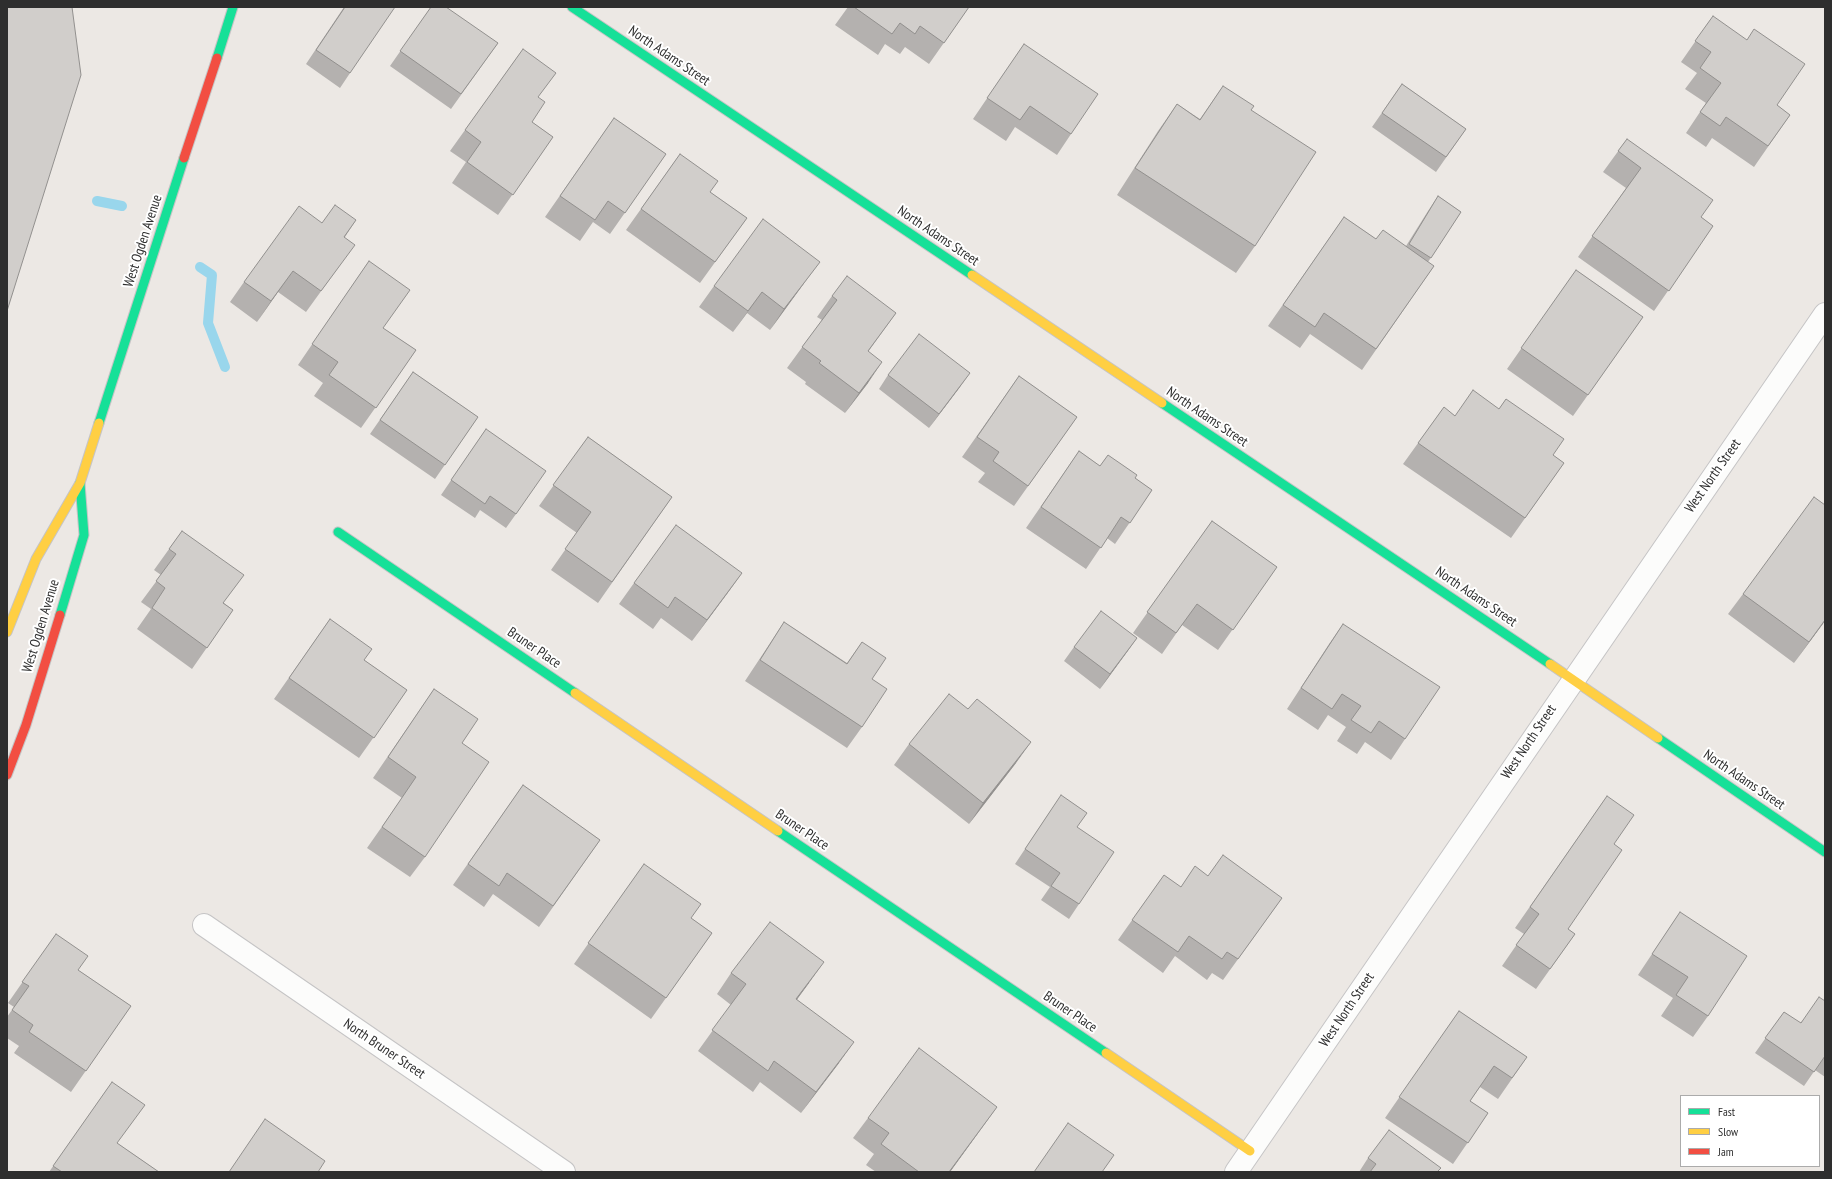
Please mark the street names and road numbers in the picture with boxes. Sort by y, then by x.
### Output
street label: North Adams Street [625,23,713,89]
street label: West Ogden Avenue [120,193,166,289]
street label: North Adams Street [894,203,982,269]
street label: North Adams Street [1163,384,1251,450]
street label: West North Street [1681,436,1745,516]
street label: North Adams Street [1432,564,1520,630]
street label: West Ogden Avenue [19,577,63,675]
street label: Bruner Place [504,624,564,672]
street label: West North Street [1498,702,1560,782]
street label: North Adams Street [1700,747,1788,813]
street label: Bruner Place [772,806,832,854]
street label: West North Street [1316,970,1378,1050]
street label: Bruner Place [1040,988,1100,1036]
street label: North Bruner Street [340,1015,428,1083]

